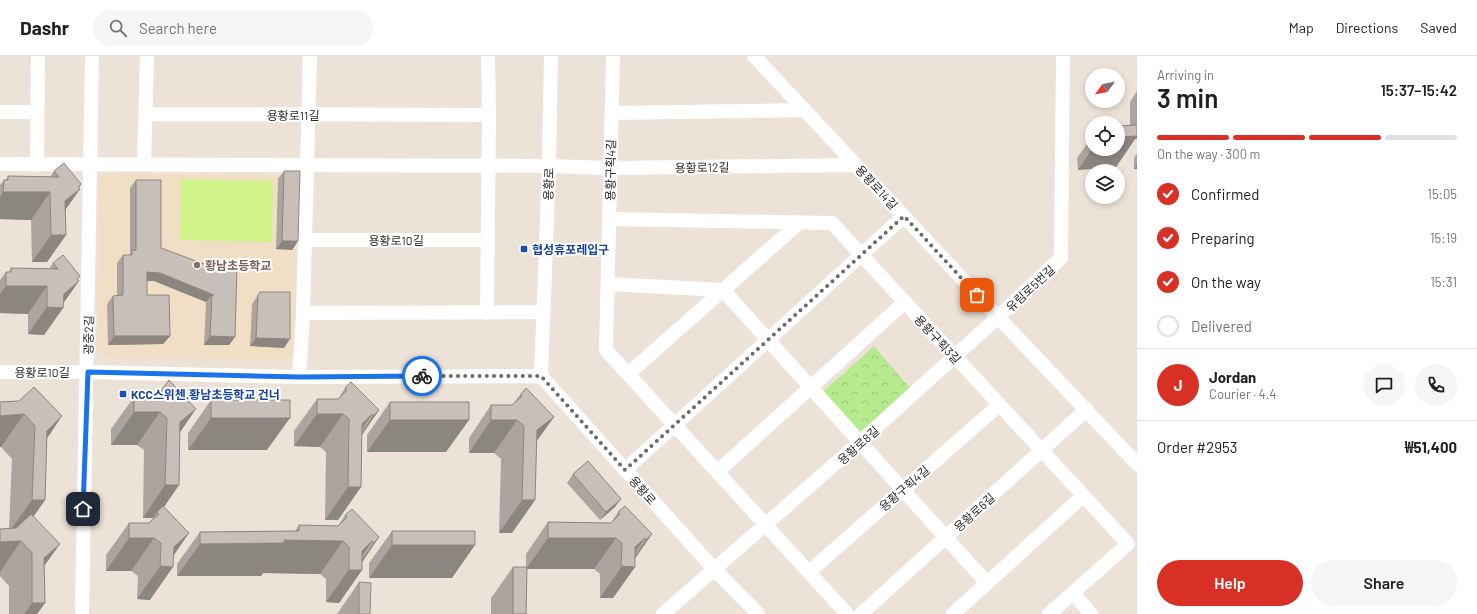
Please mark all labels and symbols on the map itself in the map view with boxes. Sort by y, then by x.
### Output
north arrow [1085,68,1125,108]
street label: 용황로11길 [267,108,319,122]
street label: 용황구획4길 [602,139,618,201]
street label: 용황로12길 [674,160,730,174]
street label: 용황로14길 [853,162,901,212]
street label: 용황로 [540,167,556,201]
street label: 용황로10길 [368,233,424,247]
place label: 협성휴포레입구 [532,242,609,256]
marker: 협성휴포레입구 [519,244,529,254]
place label: 황남초등학교 [205,258,271,272]
marker: 황남초등학교 [192,260,202,270]
street label: 유림로5번길 [1003,262,1057,314]
pin [960,278,994,312]
street label: 용황구획3길 [912,312,964,366]
street label: 광중2길 [81,315,95,355]
courier [402,356,442,396]
street label: 용황로10길 [14,365,70,379]
place label: KCC스위첸.황남초등학교 건너 [131,387,280,401]
marker: KCC스위첸.황남초등학교 건너 [118,389,128,399]
street label: 용황로8길 [835,423,881,467]
street label: 용황구획4길 [876,462,932,514]
street label: 용황로 [627,473,659,507]
street label: 용황로6길 [951,490,997,534]
pin [66,492,100,526]

